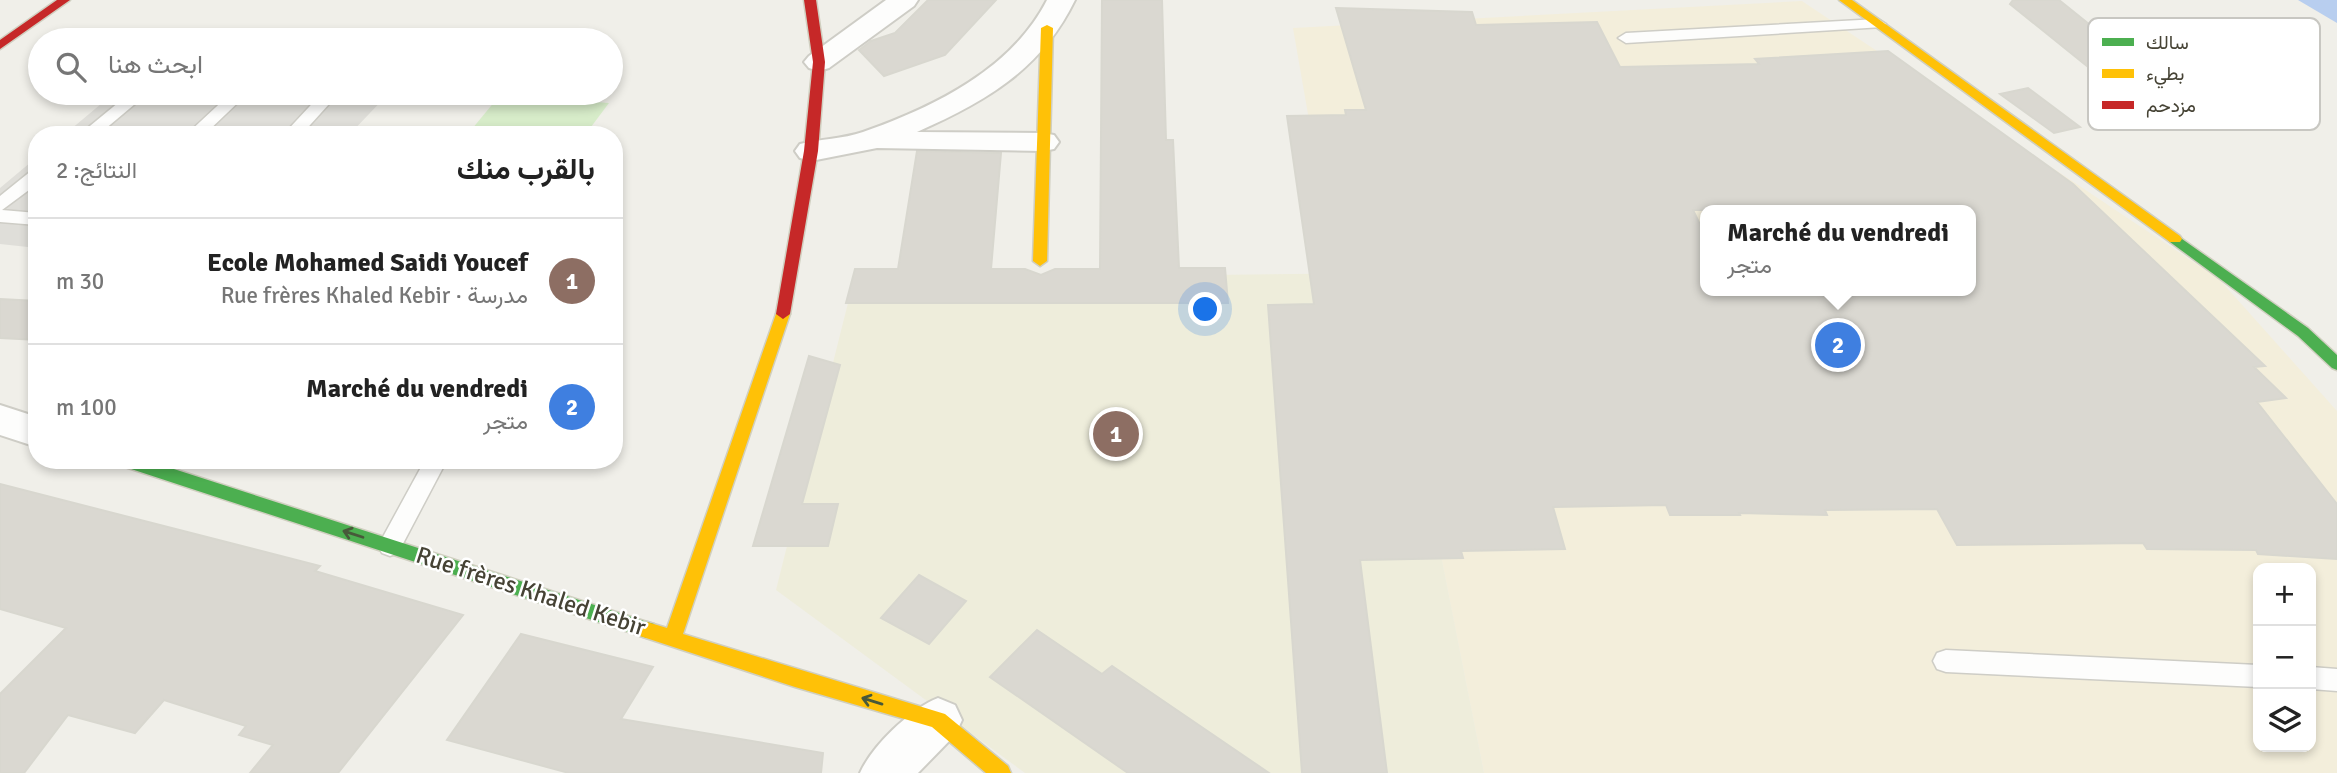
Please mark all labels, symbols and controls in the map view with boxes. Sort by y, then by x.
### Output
legend [2088,18,2320,130]
search box [28,28,623,105]
text: سالك [2146,31,2189,55]
icon: search [52,48,90,86]
text: ابحث هنا [108,49,203,81]
text: بطيء [2146,62,2184,89]
text: مزدحم [2146,94,2196,118]
text: بالقرب منك [457,151,595,188]
text: النتائج: 2 [56,156,137,185]
popup [1700,205,1976,296]
text: Marché du vendredi [1727,217,1949,249]
text: Ecole Mohamed Saidi Youcef [207,247,528,279]
text: متجر [1727,251,1772,280]
text: 30 m [56,267,104,296]
text: 1 [566,267,578,296]
text: مدرسة · Rue frères Khaled Kebir [221,281,528,310]
your location [1188,292,1222,326]
pin: 2 [1815,319,1861,371]
text: Marché du vendredi [306,373,528,405]
text: 100 m [56,393,117,422]
text: 2 [566,393,578,422]
text: متجر [483,407,528,436]
pin: 1 [1093,408,1139,460]
one-way arrow [342,526,364,539]
street label: Rue frères Khaled Kebir [412,540,650,642]
map controls [2253,563,2316,752]
button: + [2253,563,2316,626]
button: − [2253,626,2316,689]
button: layers [2253,689,2316,752]
one-way arrow [862,693,884,706]

